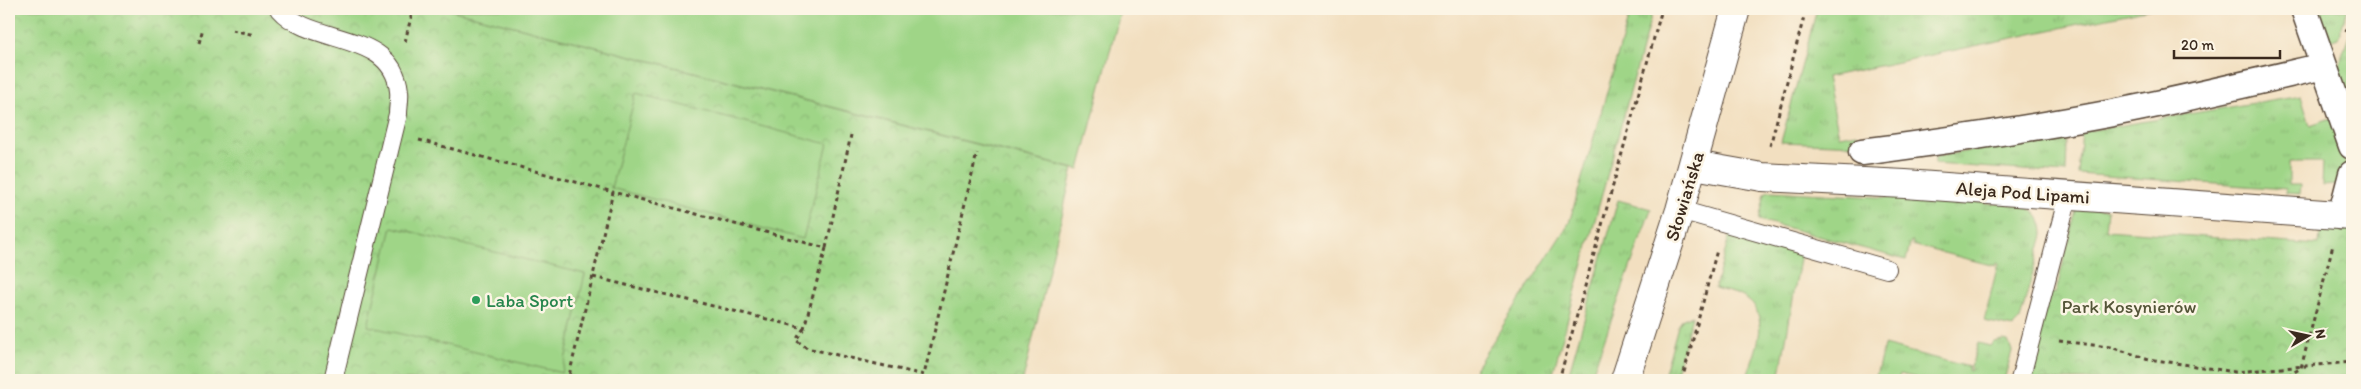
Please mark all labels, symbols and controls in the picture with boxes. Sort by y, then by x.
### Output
scale bar [2174,28,2280,60]
text: 20 m [2181,36,2215,54]
street label: Słowiańska [1660,149,1709,244]
street label: Aleja Pod Lipami [1955,176,2091,209]
place label: Laba Sport [486,289,573,312]
marker: Laba Sport [470,294,482,306]
park label: Park Kosynierów [2062,295,2196,318]
north arrow [2284,312,2334,362]
text: N [2311,328,2329,340]

